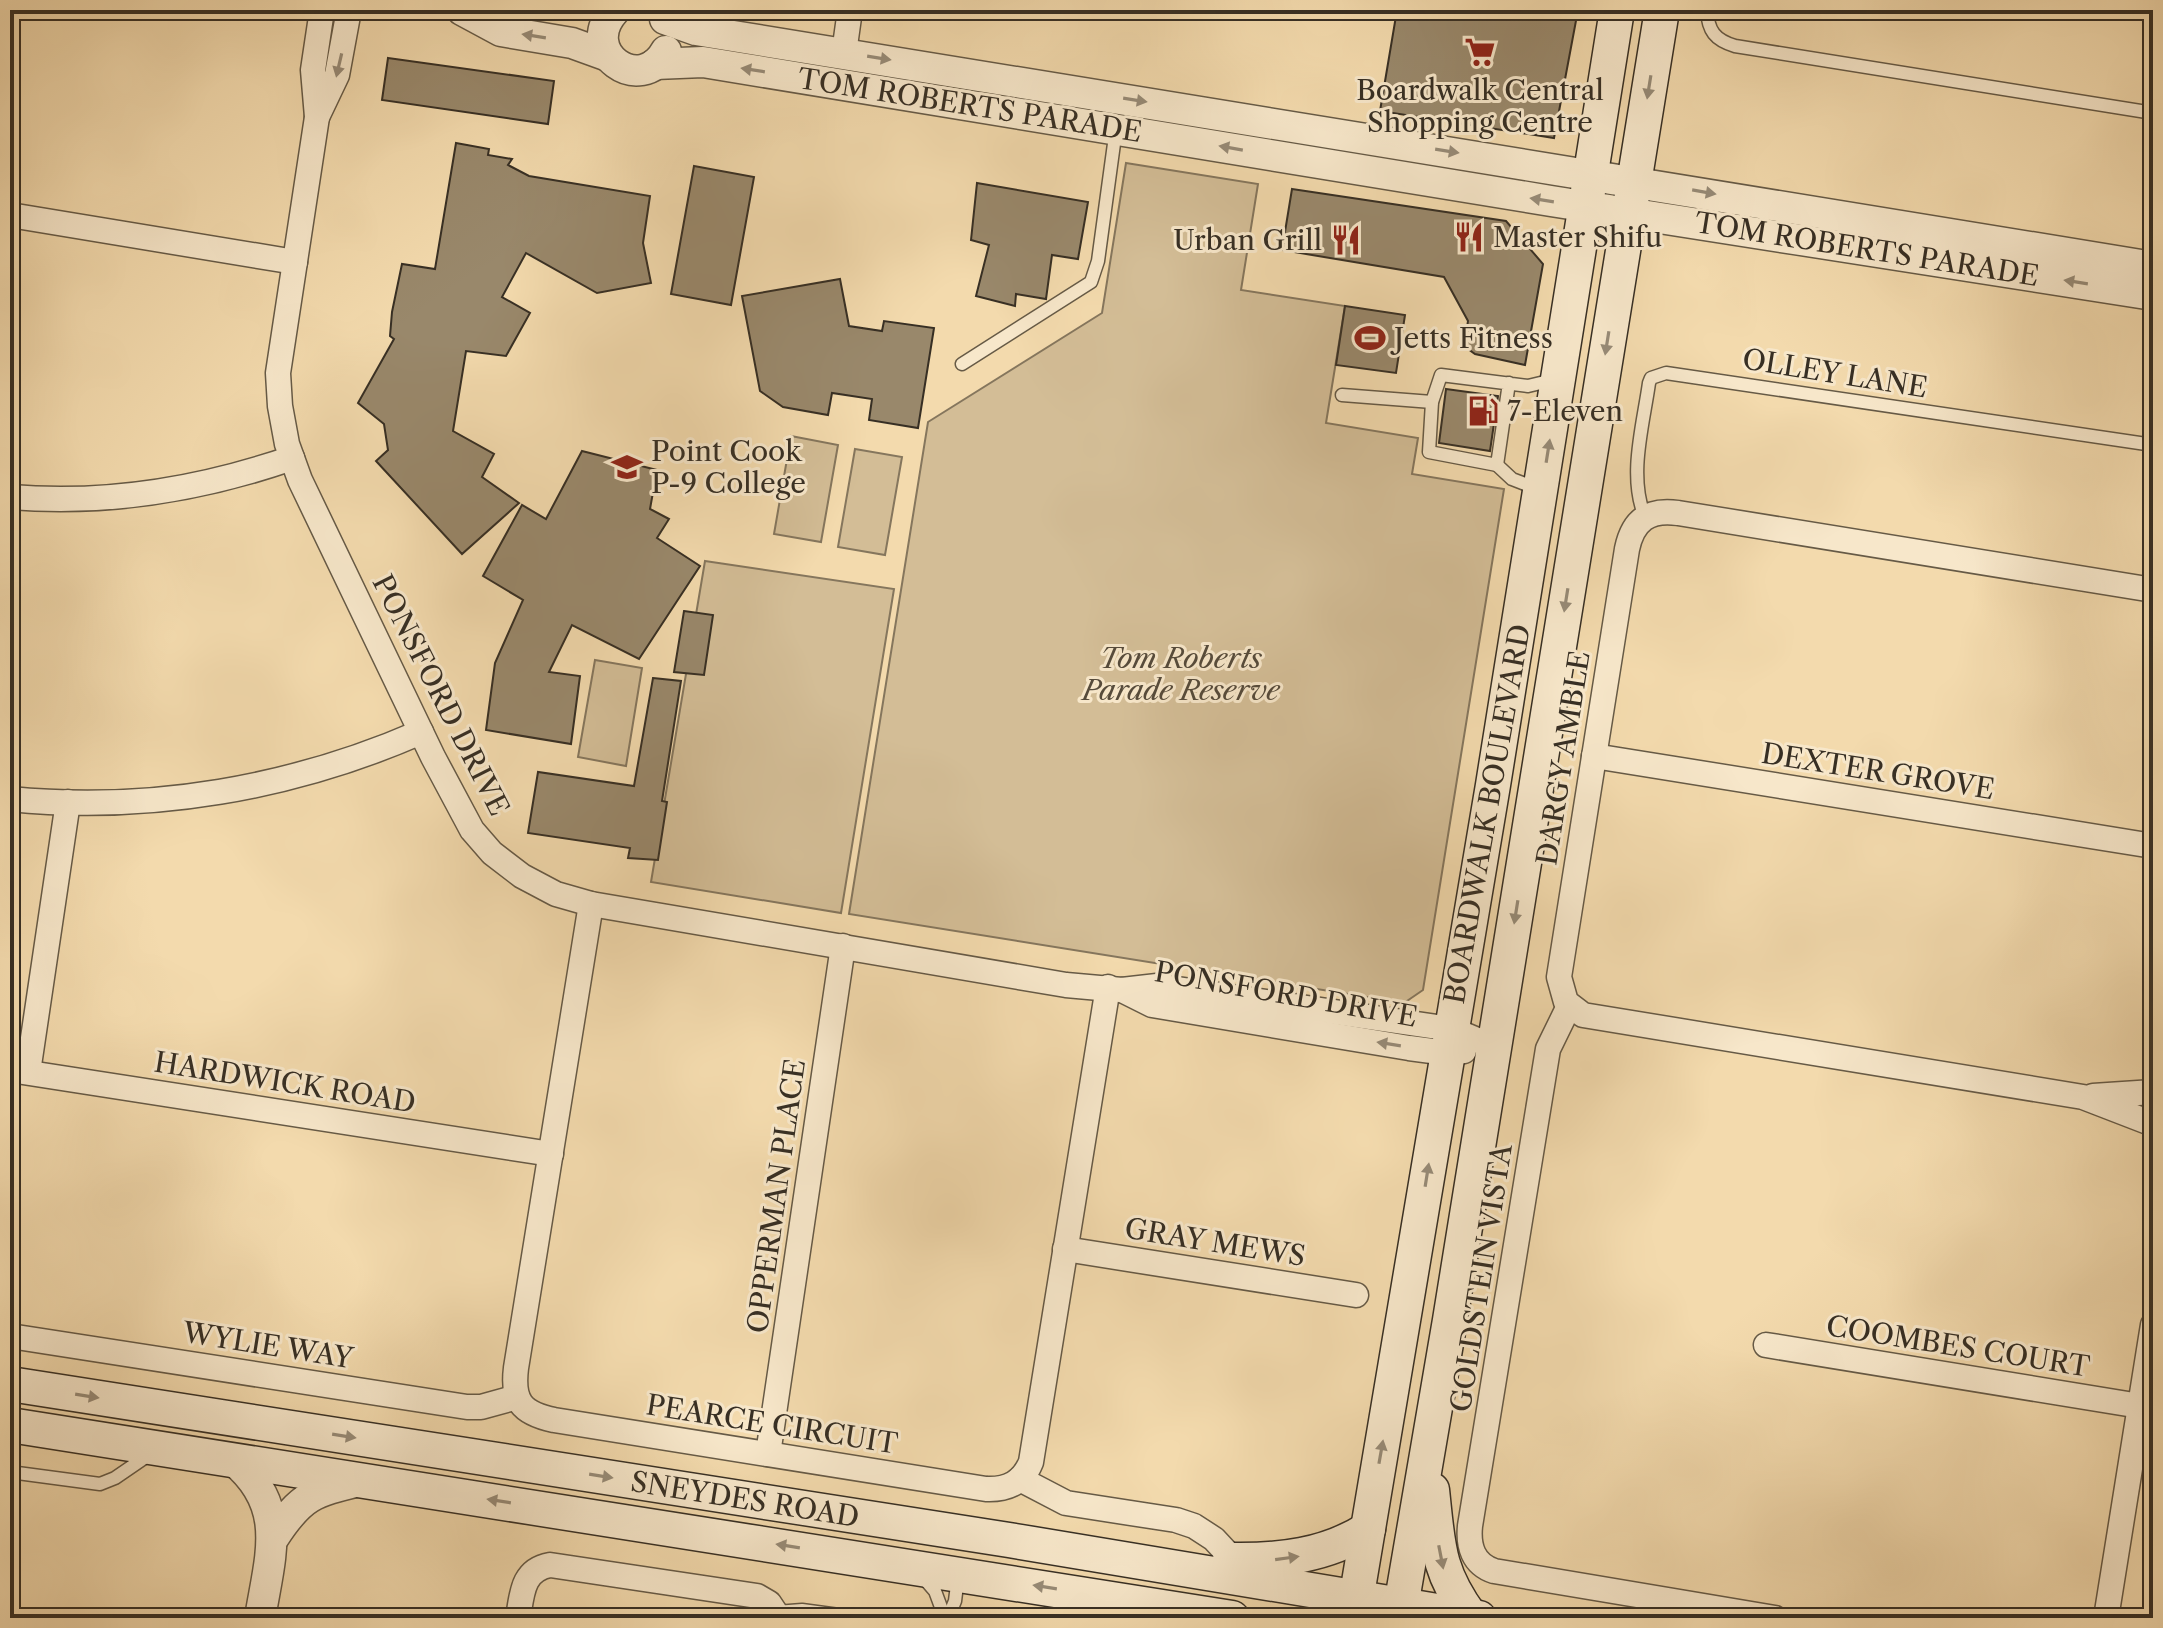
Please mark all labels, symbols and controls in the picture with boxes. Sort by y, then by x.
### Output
one-way arrow [521,30,546,42]
supermarket icon: Boardwalk Central Shopping Centre [1463,35,1497,69]
one-way arrow [332,53,344,78]
one-way arrow [866,53,891,65]
street label: TOM ROBERTS PARADE [796,61,1144,149]
one-way arrow [740,63,765,76]
place label: Boardwalk Central Shopping Centre [1356,73,1604,139]
one-way arrow [1642,75,1655,100]
one-way arrow [1123,95,1148,107]
one-way arrow [1218,141,1243,154]
one-way arrow [1435,145,1460,158]
one-way arrow [1692,187,1717,199]
one-way arrow [1530,193,1555,206]
street label: TOM ROBERTS PARADE [1693,205,2041,293]
restaurant icon: Master Shifu [1452,220,1486,254]
place label: Master Shifu [1493,220,1662,254]
place label: Urban Grill [1173,223,1322,257]
restaurant icon: Urban Grill [1329,223,1363,257]
one-way arrow [2063,275,2088,288]
sports icon: Jetts Fitness [1353,321,1387,355]
place label: Jetts Fitness [1390,321,1553,355]
one-way arrow [1600,331,1613,356]
street label: OLLEY LANE [1740,342,1930,404]
fuel station icon: 7-Eleven [1466,394,1500,428]
place label: 7-Eleven [1507,394,1623,428]
place label: Point Cook P-9 College [651,434,806,500]
one-way arrow [1542,438,1554,463]
school or university icon: Point Cook P-9 College [610,450,644,484]
street label: PONSFORD DRIVE [365,569,517,821]
one-way arrow [1559,588,1572,613]
street label: BOARDWALK BOULEVARD [1437,622,1537,1006]
park label: Tom Roberts Parade Reserve [1080,641,1281,707]
street label: DARGY AMBLE [1529,649,1597,867]
street label: DEXTER GROVE [1759,736,1997,806]
one-way arrow [1509,900,1522,925]
street label: PONSFORD DRIVE [1152,954,1420,1034]
one-way arrow [1376,1038,1401,1050]
street label: HARDWICK ROAD [152,1045,418,1119]
street label: OPPERMAN PLACE [740,1057,812,1335]
street label: GOLDSTEIN VISTA [1443,1140,1519,1414]
one-way arrow [1422,1162,1434,1187]
street label: GRAY MEWS [1122,1211,1308,1273]
street label: COOMBES COURT [1824,1308,2092,1384]
street label: WYLIE WAY [179,1315,357,1375]
street label: PEARCE CIRCUIT [644,1387,900,1461]
one-way arrow [75,1390,100,1403]
one-way arrow [332,1430,357,1443]
one-way arrow [1375,1439,1388,1464]
street label: SNEYDES ROAD [628,1464,862,1534]
one-way arrow [589,1470,614,1483]
one-way arrow [487,1494,512,1507]
one-way arrow [775,1540,800,1552]
one-way arrow [1435,1545,1448,1570]
one-way arrow [1275,1551,1300,1564]
one-way arrow [1032,1581,1057,1593]

